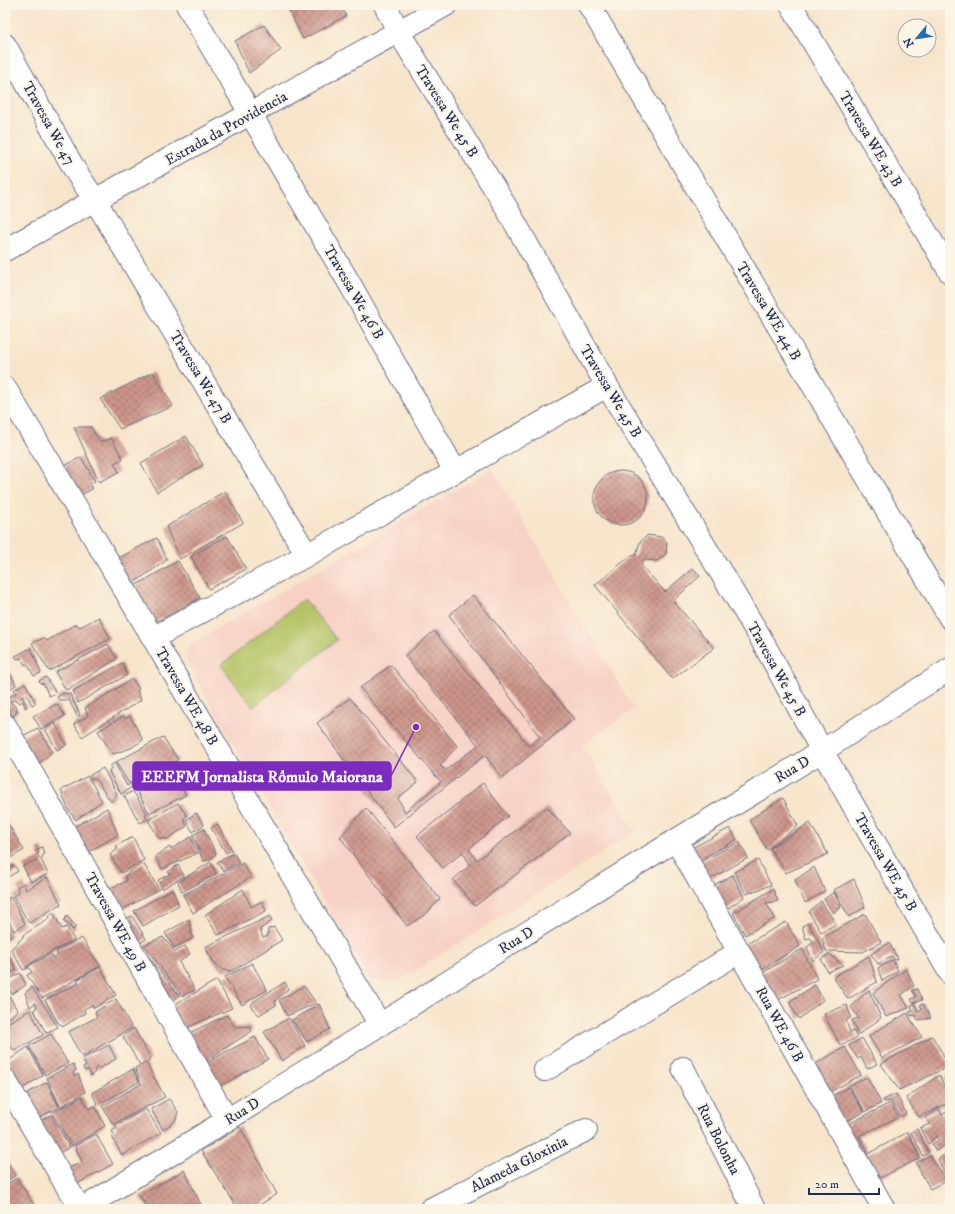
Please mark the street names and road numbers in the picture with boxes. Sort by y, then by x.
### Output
street label: Travessa We 45 B [411,62,483,161]
street label: Travessa We 47 [18,78,79,168]
street label: Estrada da Providencia [162,87,291,170]
street label: Travessa WE 43 B [834,88,907,191]
street label: Travessa We 46 B [319,242,388,343]
street label: Travessa WE 44 B [732,259,805,364]
street label: Travessa We 47 B [165,327,236,427]
street label: Travessa We 45 B [575,341,646,441]
street label: Travessa We 45 B [743,619,810,720]
street label: Travessa WE 48 B [151,644,222,749]
street label: Rua D [771,752,813,787]
street label: Travessa WE 45 B [850,810,921,915]
street label: Travessa WE 49 B [80,869,151,975]
street label: Rua D [495,922,537,959]
street label: Rua WE 46 B [751,983,808,1065]
street label: Rua D [221,1093,263,1130]
street label: Rua Bolonha [693,1100,745,1179]
street label: Alameda Gloxinia [467,1132,572,1197]

